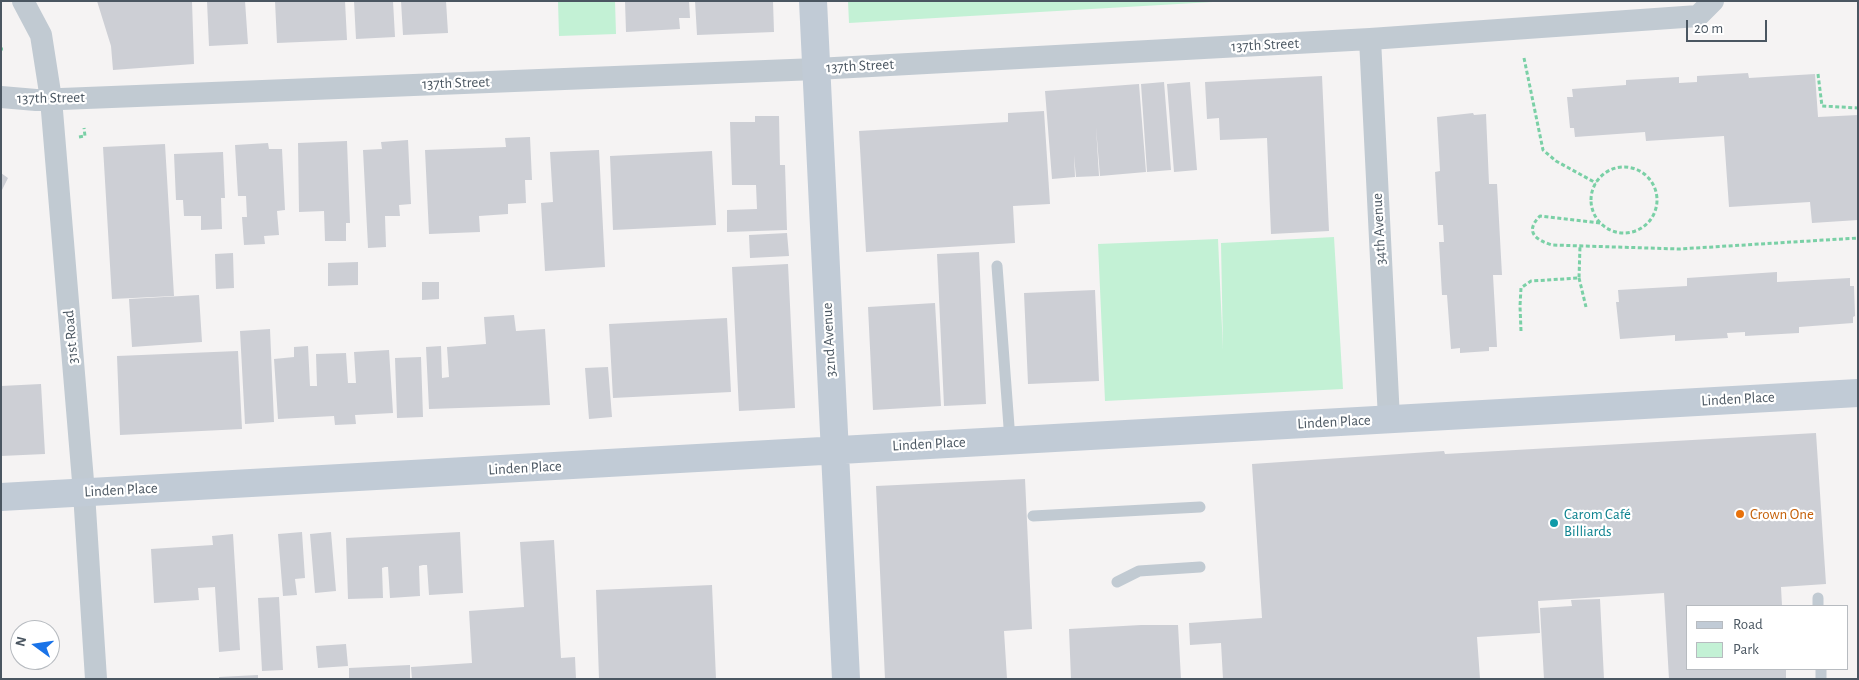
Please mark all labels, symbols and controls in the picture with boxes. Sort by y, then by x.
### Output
scale bar [1689,10,1770,42]
text: 20 m [1694,21,1723,36]
street label: 137th Street [1231,34,1299,56]
street label: 137th Street [826,55,894,77]
street label: 137th Street [422,73,490,93]
street label: 137th Street [17,88,85,108]
street label: 34th Avenue [1368,192,1390,266]
street label: 32nd Avenue [818,302,840,378]
street label: 31st Road [60,309,82,365]
street label: Linden Place [1701,388,1775,410]
street label: Linden Place [1297,411,1371,433]
street label: Linden Place [892,433,966,455]
street label: Linden Place [488,457,562,479]
street label: Linden Place [84,479,158,501]
place label: Carom Café Billiards [1564,505,1631,540]
place label: Crown One [1750,505,1814,523]
marker: Crown One [1734,508,1746,520]
marker: Carom Café Billiards [1548,517,1560,529]
legend [1686,605,1849,670]
text: Road [1733,617,1763,632]
north arrow [10,620,60,670]
text: N [13,635,29,648]
text: Park [1733,642,1759,657]

